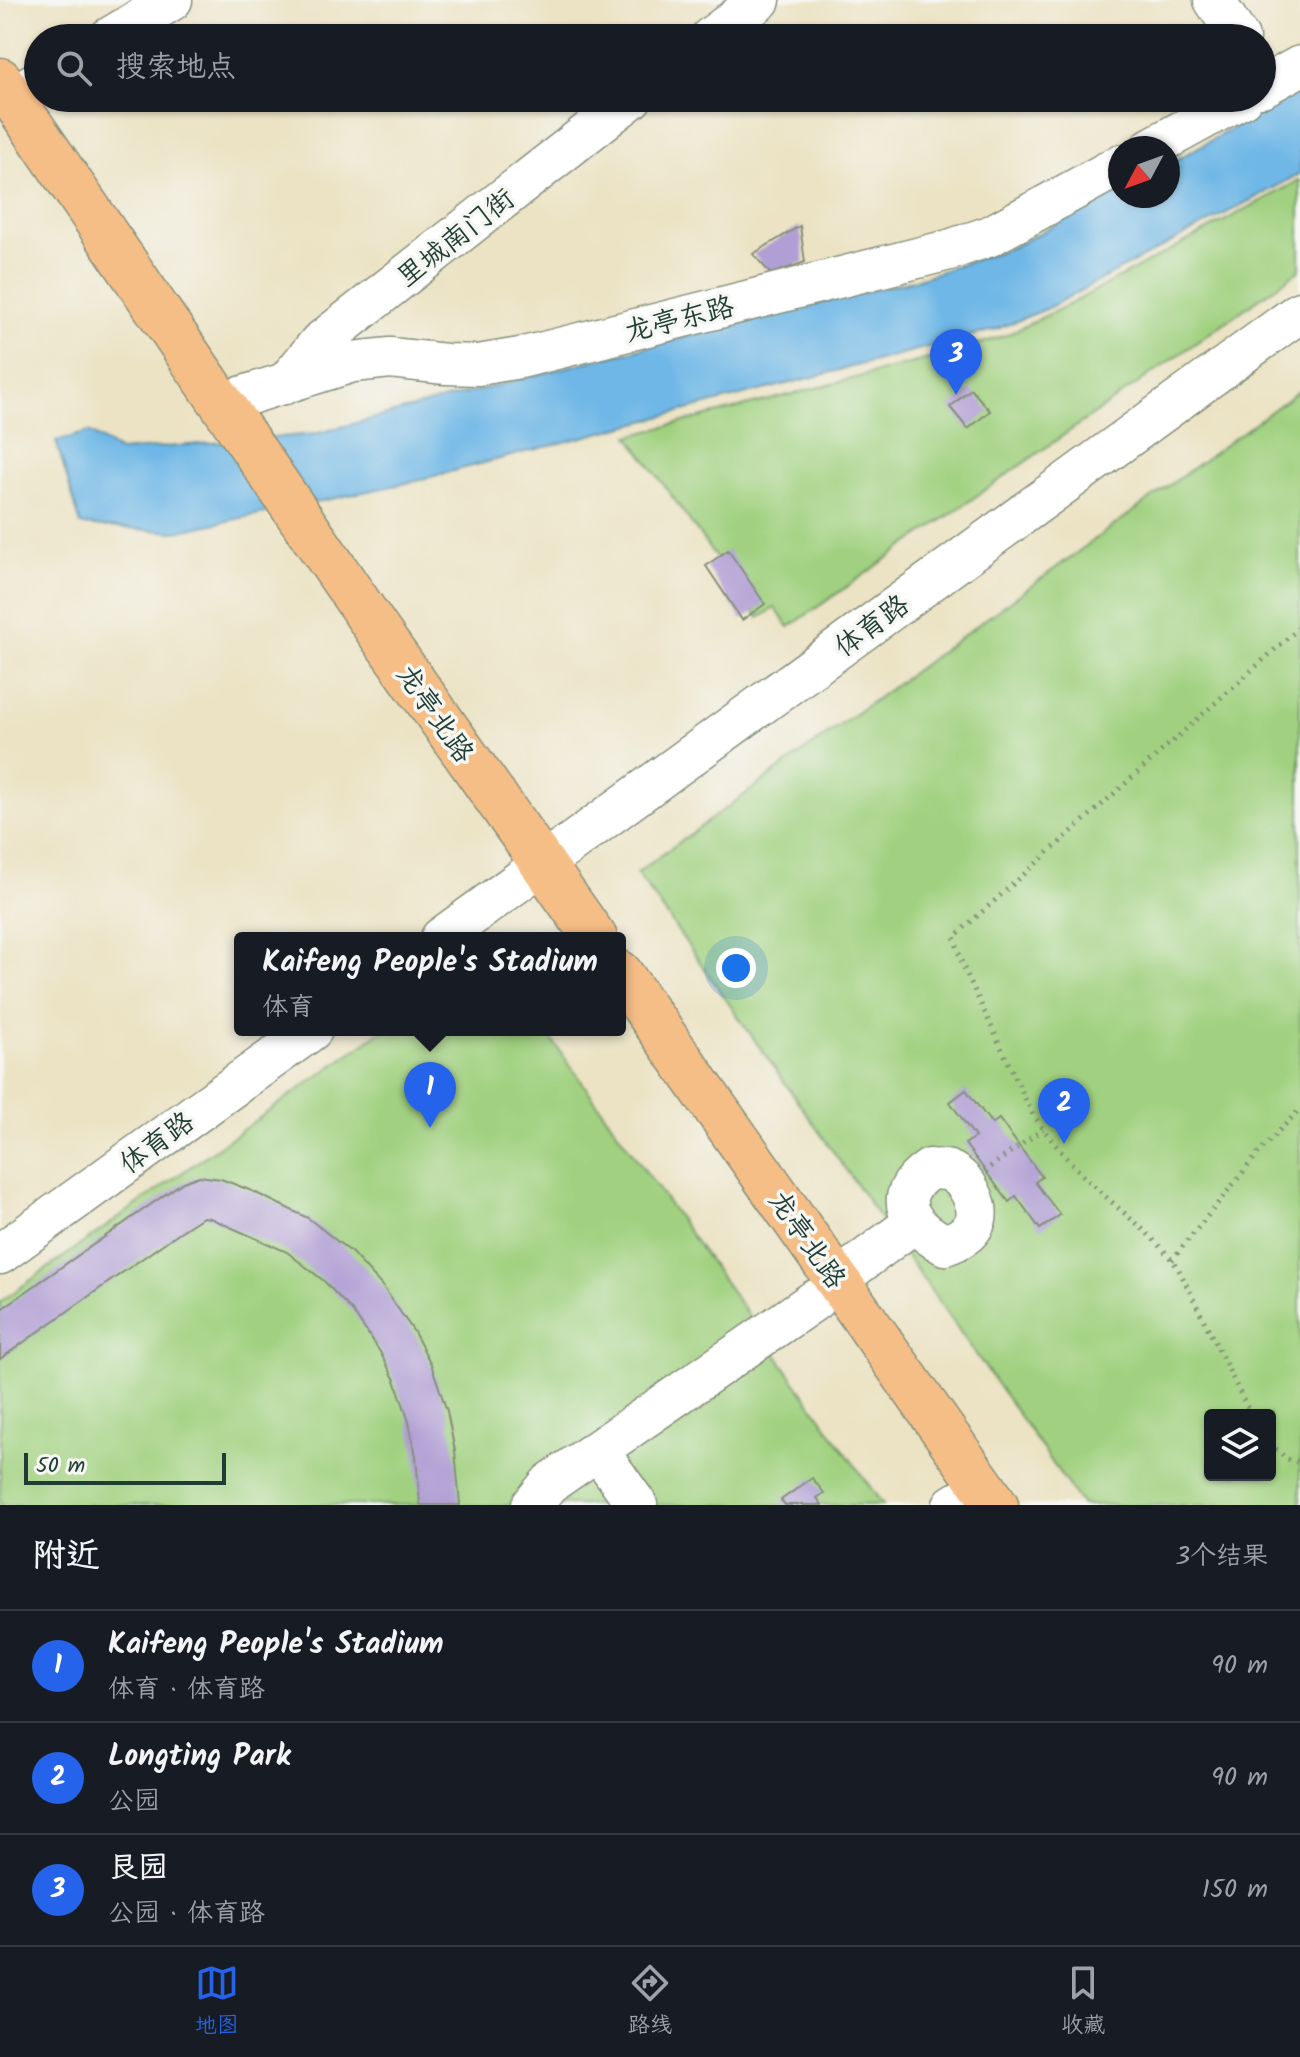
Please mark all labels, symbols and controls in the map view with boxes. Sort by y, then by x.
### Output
search box [24,24,1276,112]
text: 搜索地点 [116,44,236,92]
icon: search [52,46,96,90]
north arrow [1108,136,1180,208]
street label: 里城南门街 [388,178,526,300]
street label: 龙亭东路 [620,285,739,356]
pin: 3 [930,329,982,395]
street label: 体育路 [825,584,920,670]
street label: 龙亭北路 [383,656,485,773]
popup [234,932,626,1036]
text: Kaifeng People's Stadium [262,939,598,987]
your location [716,948,756,988]
text: 体育 [262,987,314,1029]
pin: 1 [404,1062,456,1128]
pin: 2 [1038,1078,1090,1144]
street label: 体育路 [110,1101,205,1187]
street label: 龙亭北路 [755,1182,857,1299]
map controls [1204,1409,1276,1481]
button: layers [1204,1409,1276,1481]
scale bar [24,1449,226,1485]
text: 50 m [36,1449,85,1484]
text: 附近 [32,1530,100,1584]
text: 3个结果 [1175,1536,1268,1578]
text: Kaifeng People's Stadium [108,1621,444,1669]
text: 1 [54,1645,62,1687]
text: 90 m [1211,1645,1268,1687]
text: 体育 · 体育路 [108,1669,265,1711]
text: Longting Park [108,1733,290,1781]
text: 2 [50,1757,66,1799]
text: 90 m [1211,1757,1268,1799]
text: 公园 [108,1781,160,1823]
text: 艮园 [108,1845,168,1893]
text: 3 [51,1869,65,1911]
text: 150 m [1202,1869,1268,1911]
text: 公园 · 体育路 [108,1893,265,1935]
tab: 地图 [195,1961,239,2044]
tab: 路线 [628,1961,672,2044]
tab: 收藏 [1061,1961,1105,2044]

